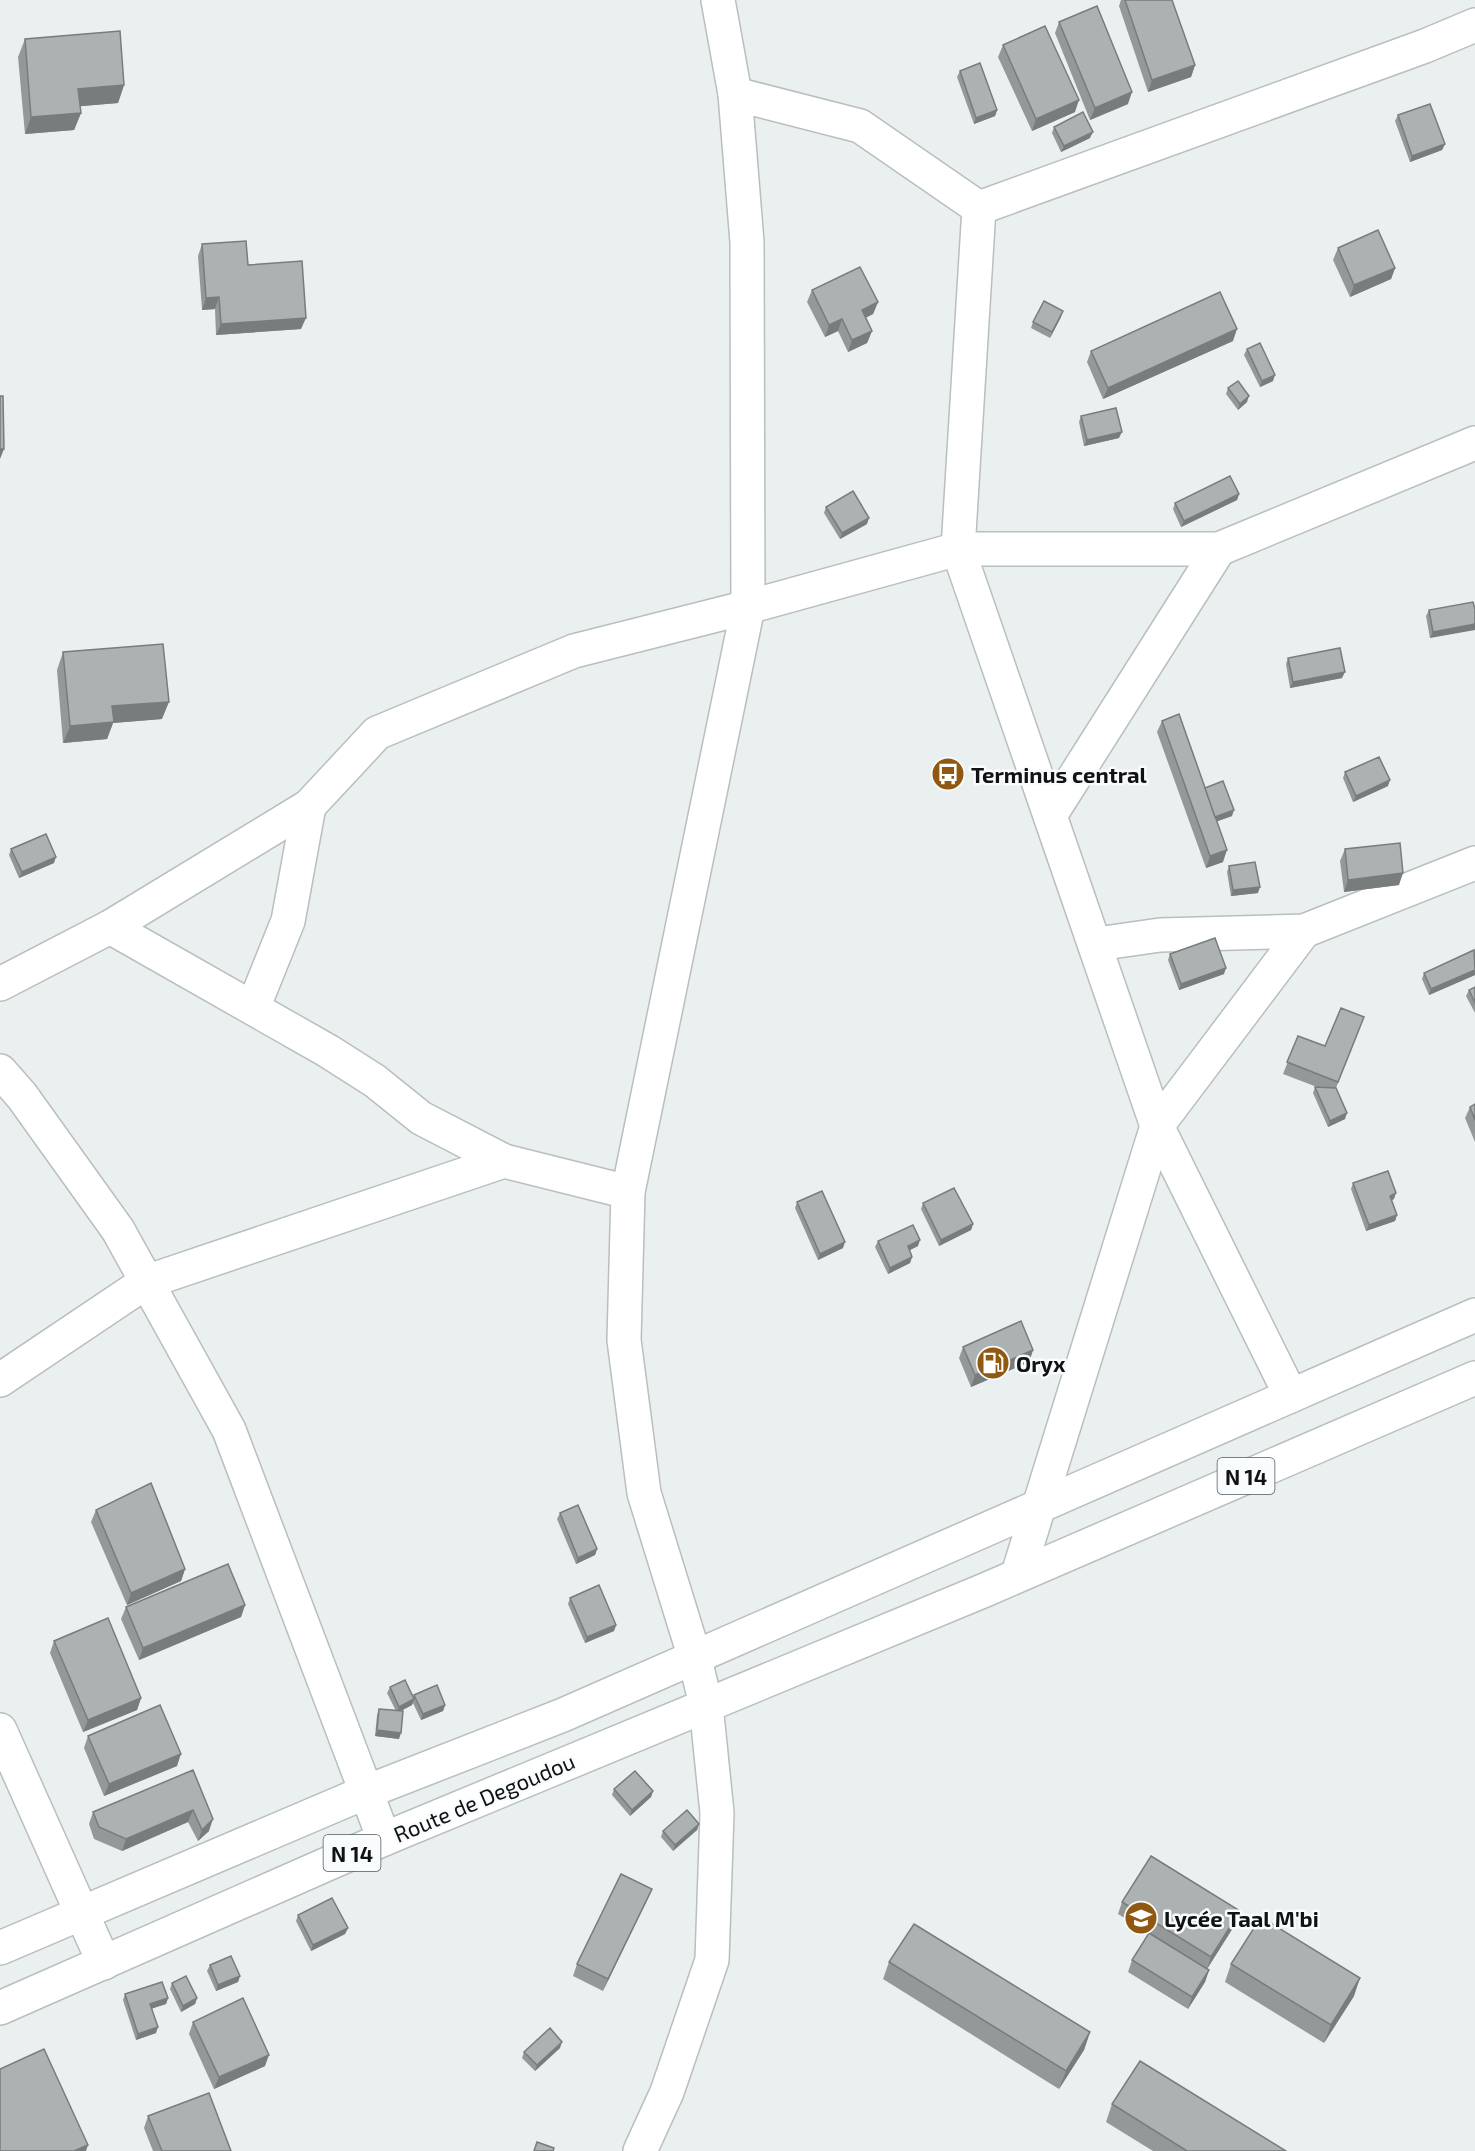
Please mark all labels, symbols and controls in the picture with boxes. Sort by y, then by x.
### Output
bus stop icon: Terminus central [930,756,966,792]
place label: Terminus central [971,761,1148,787]
fuel station icon: Oryx [975,1345,1011,1381]
place label: Oryx [1016,1350,1066,1377]
road number: N 14 [1218,1458,1274,1494]
street label: Route de Degoudou [390,1747,578,1847]
road number: N 14 [324,1835,380,1871]
school or university icon: Lycée Taal M'bi [1123,1900,1159,1936]
place label: Lycée Taal M'bi [1164,1905,1319,1932]

